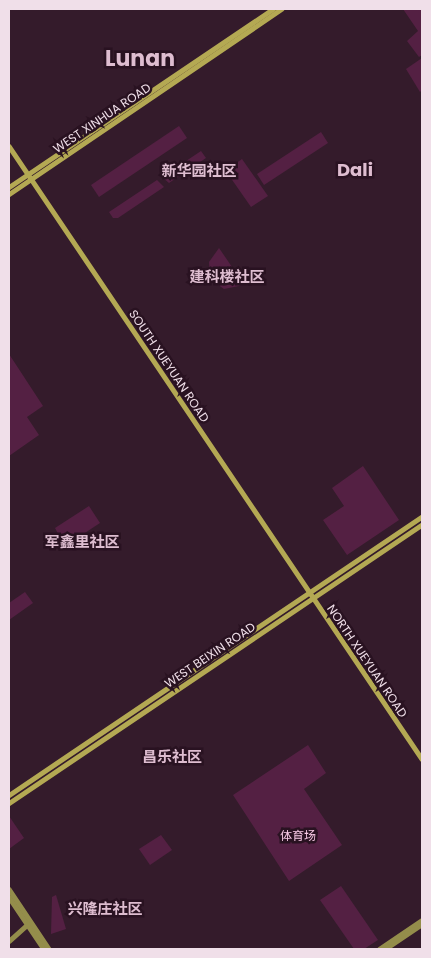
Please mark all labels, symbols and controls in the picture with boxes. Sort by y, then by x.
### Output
district label: Lunan [105,46,175,72]
street label: WEST XINHUA ROAD [51,80,153,156]
district label: Dali [337,159,373,181]
district label: 新华园社区 [162,162,236,180]
district label: 建科楼社区 [190,268,264,286]
street label: SOUTH XUEYUAN ROAD [126,307,212,425]
district label: 军鑫里社区 [45,533,119,551]
street label: NORTH XUEYUAN ROAD [324,602,410,720]
street label: WEST BEIXIN ROAD [162,619,258,691]
district label: 昌乐社区 [142,748,202,766]
park label: 体育场 [280,829,316,843]
district label: 兴隆庄社区 [68,900,142,918]

